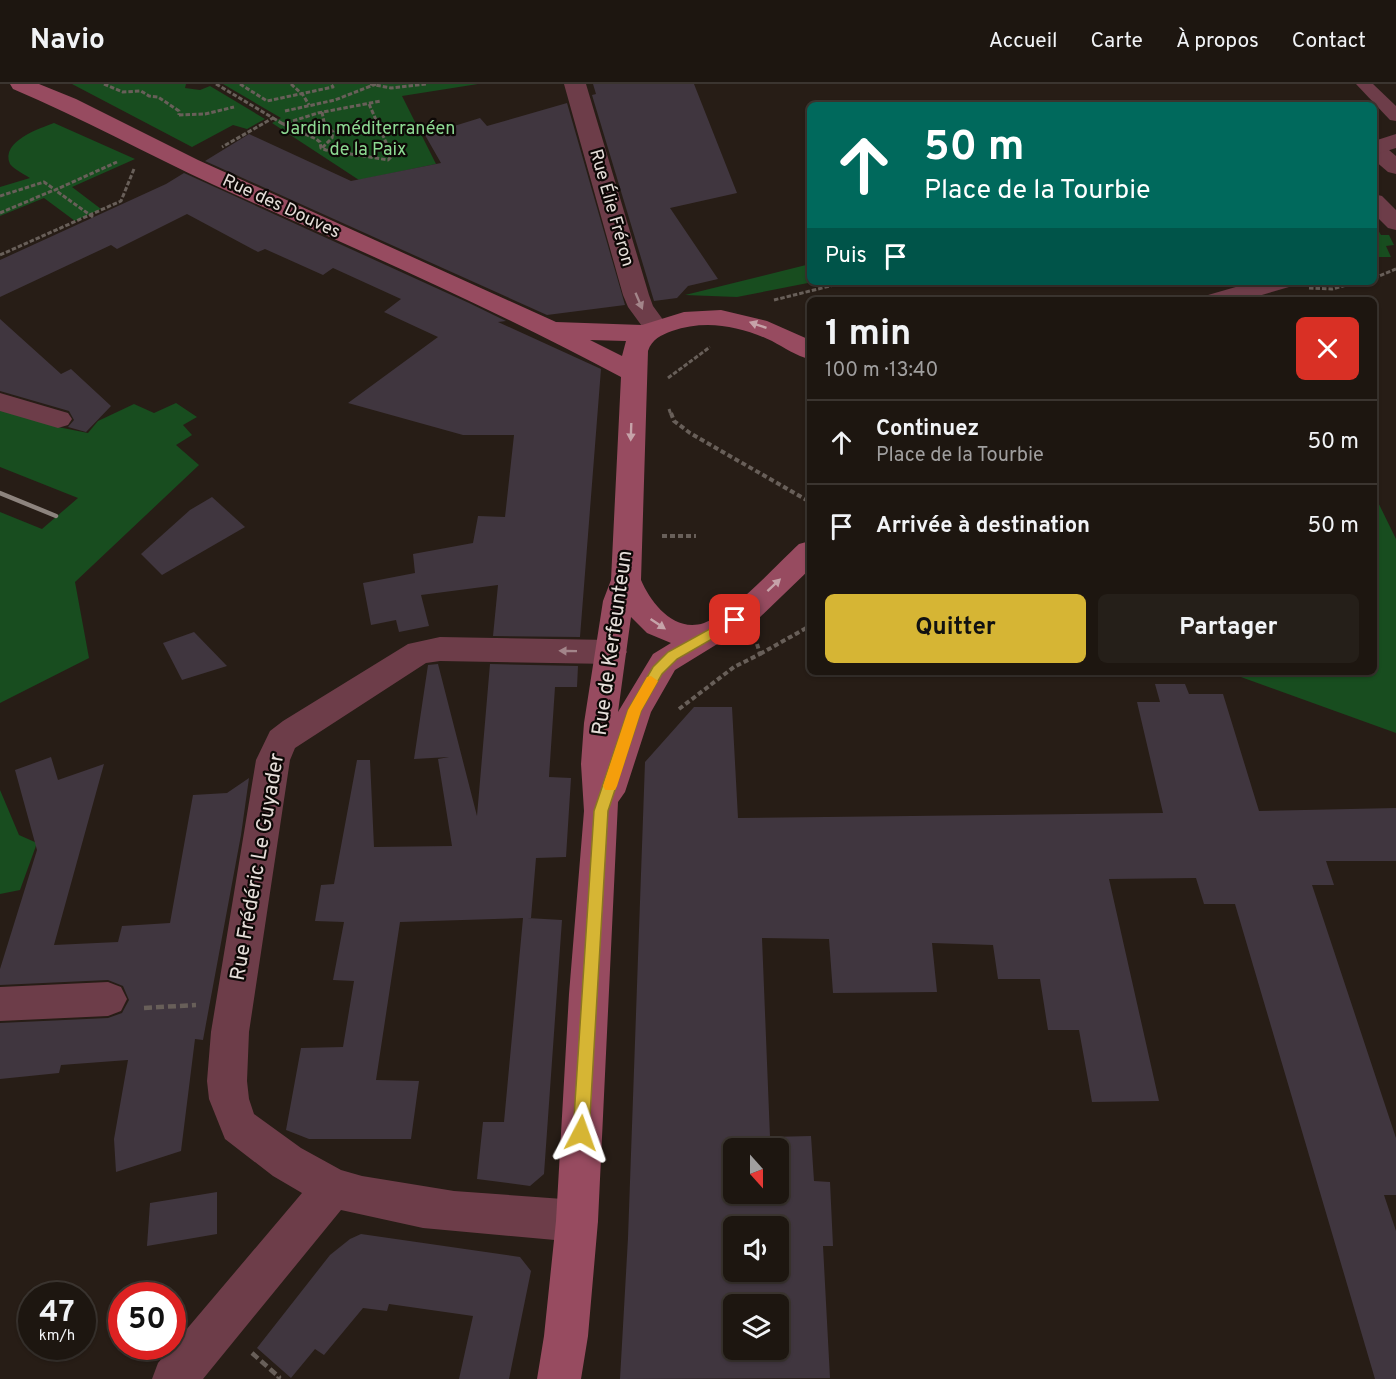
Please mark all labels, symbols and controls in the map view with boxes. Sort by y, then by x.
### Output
text: Navio [30,23,105,59]
text: Accueil [989,28,1058,55]
text: Carte [1091,28,1143,55]
text: À propos [1176,28,1259,55]
text: Contact [1292,28,1366,55]
park label: Jardin méditerranéen de la Paix [281,118,455,162]
text: 50 m [924,122,1025,175]
icon: ahead [825,126,903,204]
street label: Rue Élie Fréron [583,146,641,269]
street label: Rue des Douves [218,170,344,244]
text: Place de la Tourbie [924,174,1151,208]
icon: arrive [879,240,912,273]
text: Puis [825,243,867,270]
one-way arrow [635,292,645,310]
text: 1 min [825,312,911,358]
button: close [1296,317,1359,380]
one-way arrow [749,320,767,330]
text: 100 m · 13:40 [825,358,938,384]
text: Continuez [876,416,979,443]
one-way arrow [627,422,636,441]
icon: ahead [825,426,858,459]
text: 50 m [1307,429,1359,456]
text: Place de la Tourbie [876,443,1044,469]
icon: arrive [825,510,858,543]
text: Arrivée à destination [876,513,1090,540]
text: 50 m [1307,513,1359,540]
street label: Rue de Kerfeunteun [587,549,639,737]
one-way arrow [767,579,781,593]
pin [709,594,760,645]
button: Quitter [825,594,1086,663]
button: Partager [1098,594,1359,663]
icon: arrive [718,603,751,636]
one-way arrow [650,619,666,630]
one-way arrow [559,646,578,656]
street label: Rue Frédéric Le Guyader [225,751,291,983]
position arrow [549,1101,613,1165]
north arrow [723,1138,789,1204]
map controls [723,1138,789,1360]
button: sound [723,1216,789,1282]
speed limit sign: 50 [108,1282,186,1360]
button: layers [723,1294,789,1360]
text: 47 [39,1295,75,1332]
text: km/h [39,1327,75,1346]

